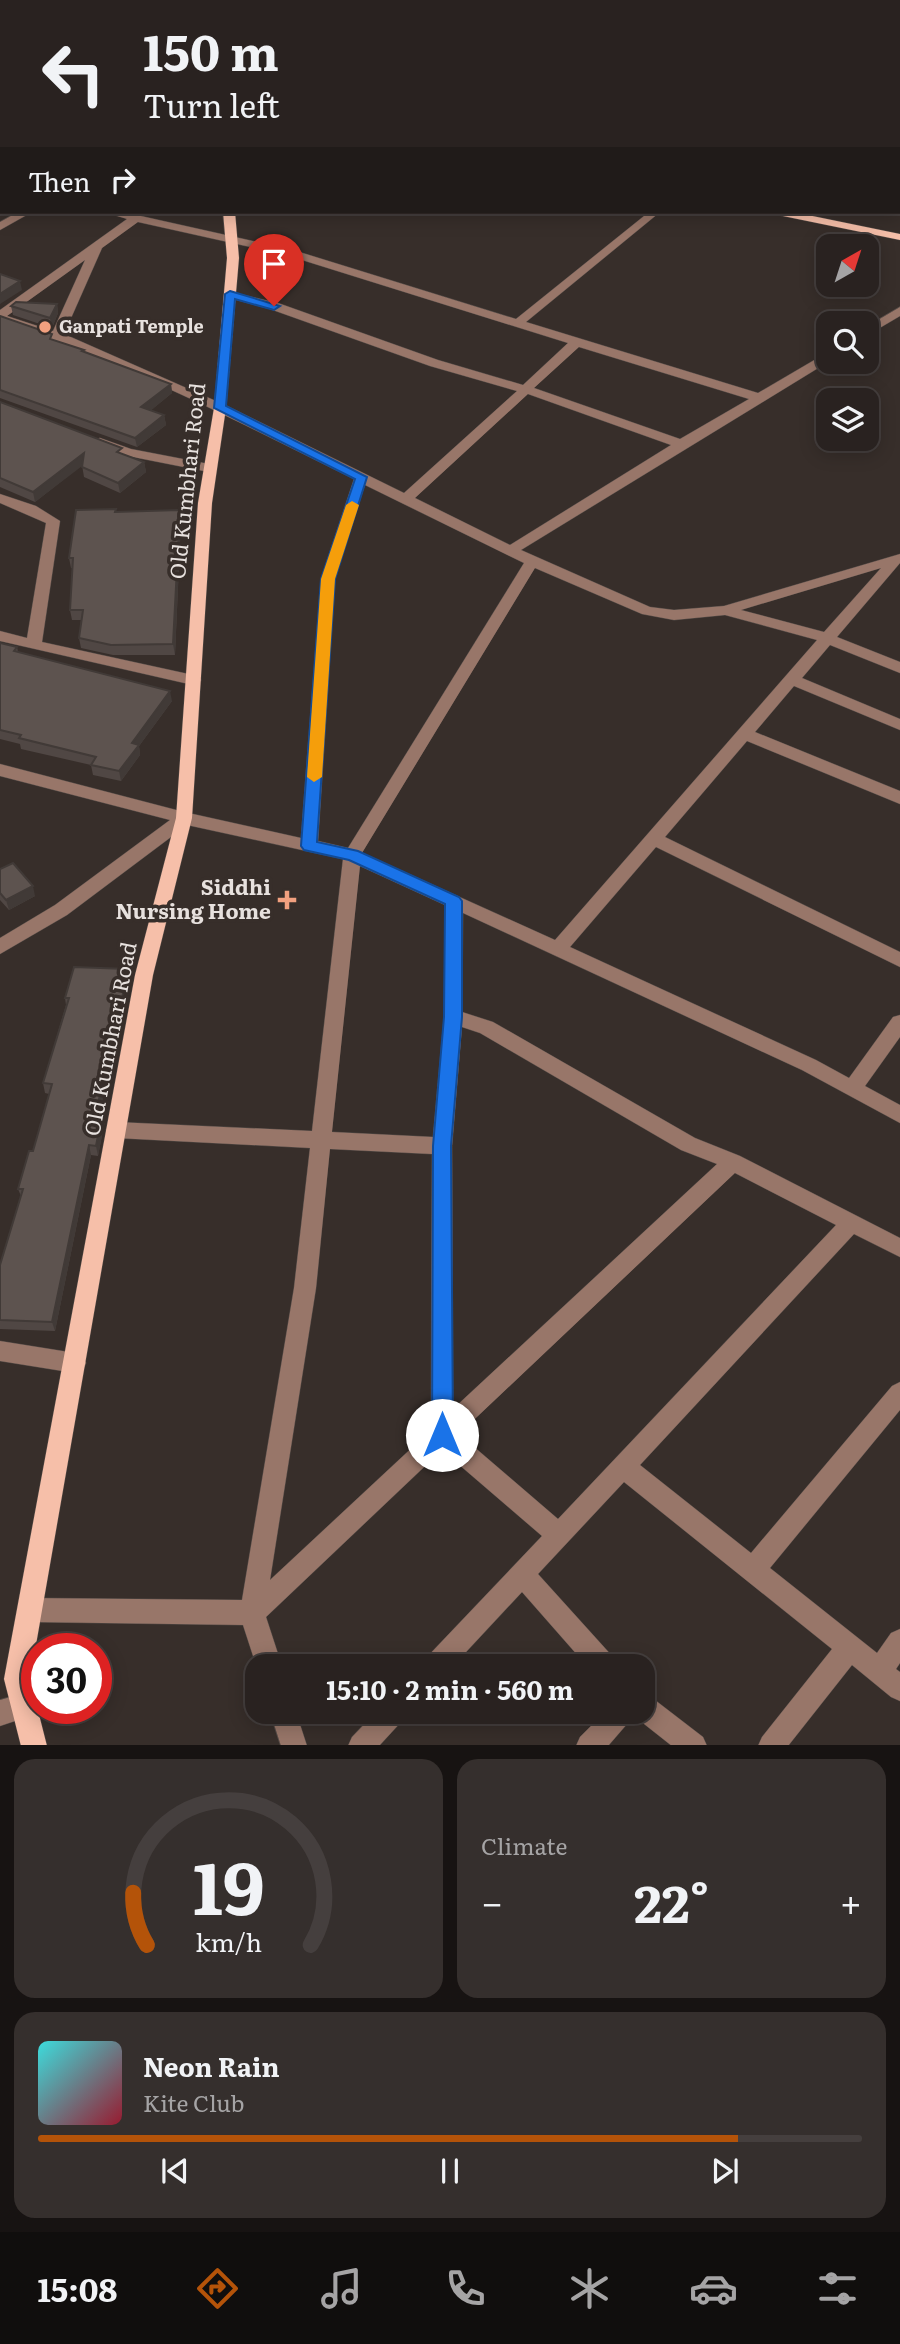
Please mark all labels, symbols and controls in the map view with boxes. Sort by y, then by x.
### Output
text: 150 m [143,13,279,86]
icon: left [28,28,119,119]
text: Turn left [143,80,280,128]
text: Then [28,161,90,200]
icon: right [104,161,142,199]
pin [244,234,304,306]
north arrow [816,234,878,298]
map controls [816,234,879,451]
icon: arrive [255,245,293,283]
button: search [816,311,879,374]
place label: Ganpati Temple [59,312,204,339]
marker: Ganpati Temple [37,319,53,335]
street label: Old Kumbhari Road [160,381,211,580]
button: layers [816,388,879,451]
place label: Siddhi Nursing Home [116,870,271,925]
marker: Siddhi Nursing Home [277,890,297,910]
street label: Old Kumbhari Road [75,939,143,1138]
position arrow [405,1398,479,1472]
speed limit sign: 30 [21,1633,112,1724]
text: 15:10 · 2 min · 560 m [326,1669,574,1708]
text: Climate [481,1828,567,1862]
text: 19 [192,1829,265,1937]
text: 22° [634,1862,709,1939]
text: − [481,1872,503,1929]
text: + [840,1872,862,1929]
text: km/h [195,1922,262,1959]
text: Neon Rain [143,2046,280,2085]
text: Kite Club [143,2085,244,2119]
icon: previous [156,2152,194,2190]
icon: pause [431,2152,469,2190]
icon: next [706,2152,744,2190]
text: 15:08 [38,2264,117,2312]
icon: directions [193,2264,242,2313]
icon: music [317,2264,366,2313]
icon: phone [441,2264,490,2313]
icon: climate [565,2264,614,2313]
icon: car [689,2264,738,2313]
icon: filters [813,2264,862,2313]

